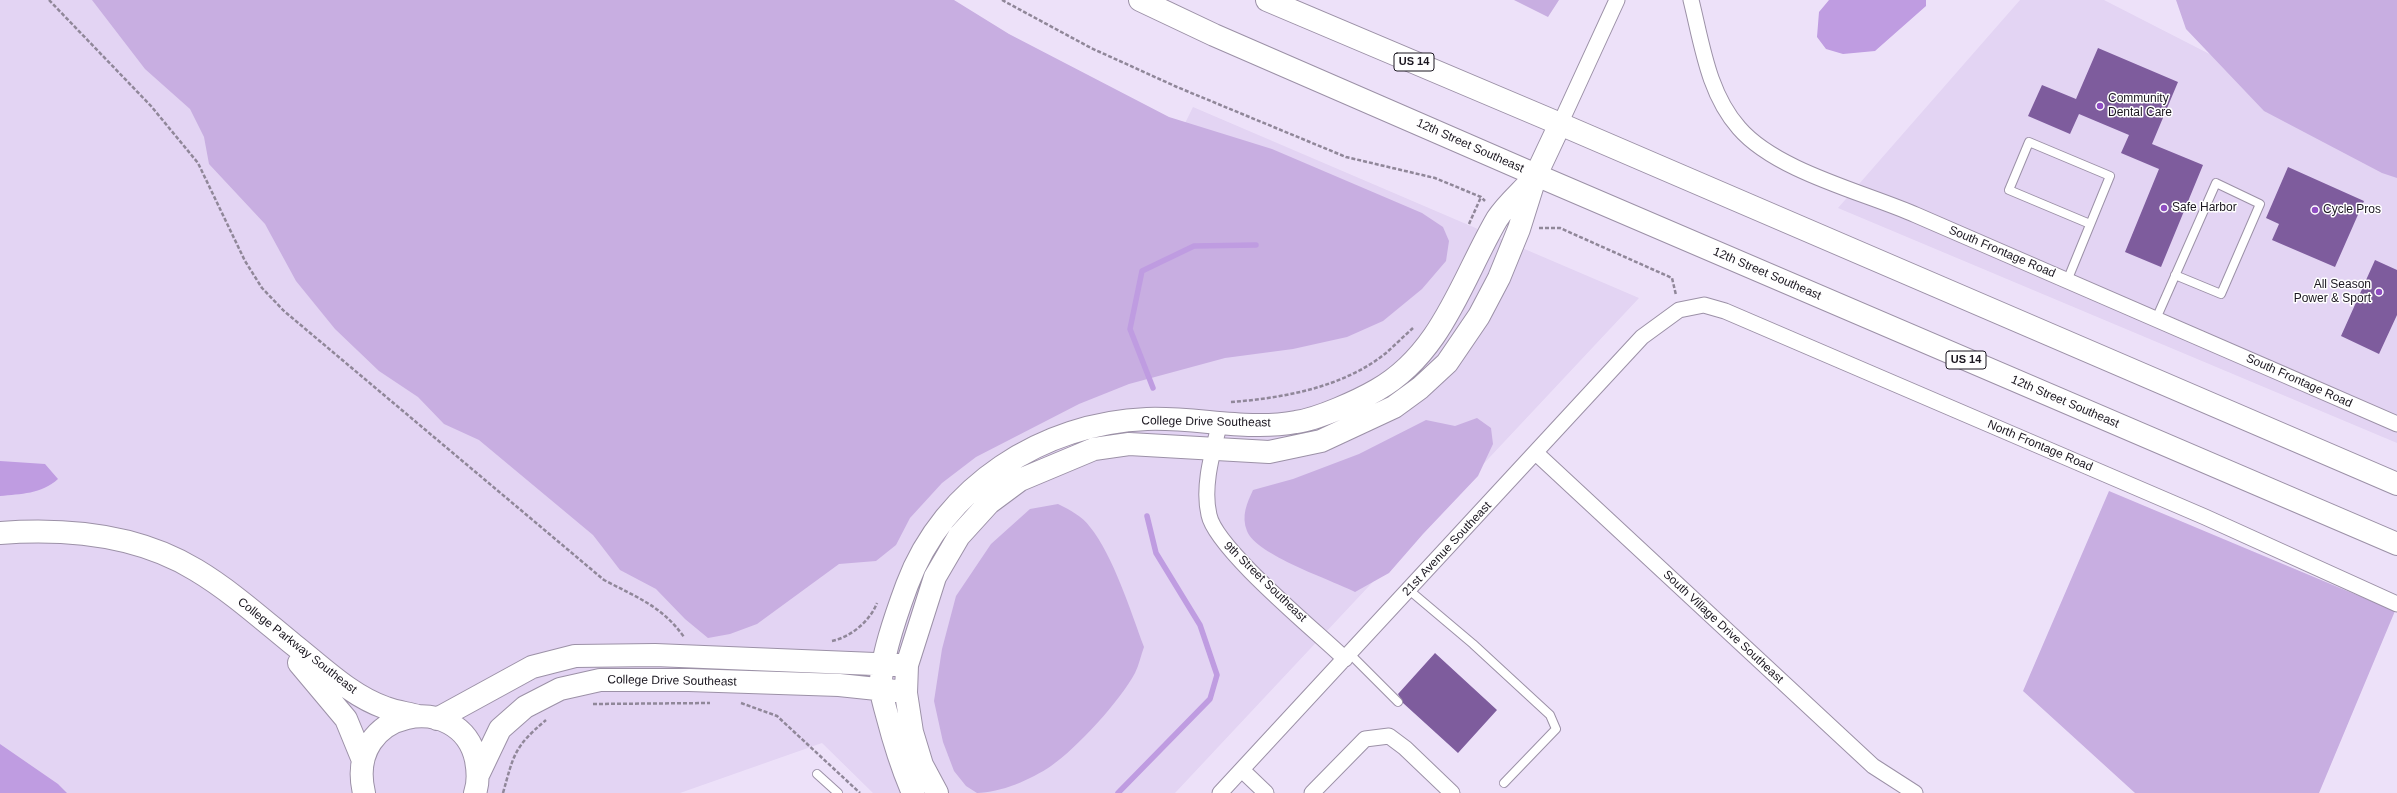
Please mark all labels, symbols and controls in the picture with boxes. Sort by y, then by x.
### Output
road number: US 14 [1394,53,1434,71]
place label: Community Dental Care [2108,92,2172,120]
marker: Community Dental Care [2095,101,2105,111]
street label: 12th Street Southeast [1414,116,1526,176]
place label: Safe Harbor [2172,201,2237,215]
marker: Safe Harbor [2159,203,2169,213]
place label: Cycle Pros [2323,203,2381,217]
marker: Cycle Pros [2310,205,2320,215]
street label: South Frontage Road [1946,223,2058,281]
street label: 12th Street Southeast [1711,245,1823,303]
place label: All Season Power & Sport [2294,278,2371,306]
marker: All Season Power & Sport [2374,287,2384,297]
road number: US 14 [1946,351,1986,369]
street label: South Frontage Road [2244,351,2354,411]
street label: 12th Street Southeast [2009,373,2121,431]
street label: College Drive Southeast [1141,414,1271,430]
street label: North Frontage Road [1985,417,2095,475]
street label: 21st Avenue Southeast [1399,499,1495,599]
street label: 9th Street Southeast [1221,539,1309,625]
street label: South Village Drive Southeast [1660,567,1786,687]
street label: College Parkway Southeast [234,595,360,697]
street label: College Drive Southeast [607,673,737,689]

